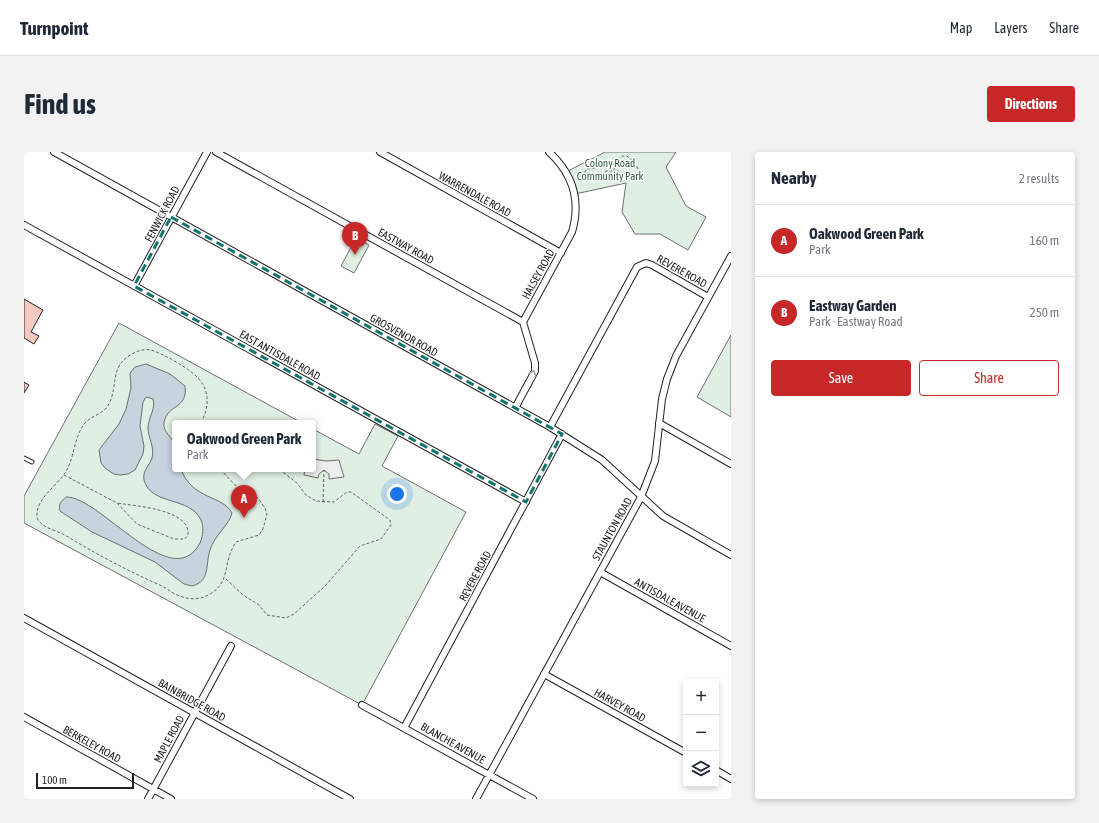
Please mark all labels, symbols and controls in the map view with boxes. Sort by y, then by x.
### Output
text: Turnpoint [20,17,88,39]
text: Map [950,20,972,36]
text: Layers [994,20,1027,36]
text: Share [1049,20,1079,36]
button: Directions [987,86,1075,122]
text: Find us [24,88,96,120]
park label: Colony Road Community Park [577,157,644,182]
text: Nearby [771,168,817,188]
street label: WARRENDALE ROAD [437,169,513,219]
text: 2 results [1019,171,1059,186]
street label: FENWICK ROAD [142,184,182,244]
pin: B [342,222,368,255]
text: Oakwood Green Park [809,225,924,242]
street label: EASTWAY ROAD [376,226,436,266]
text: A [781,233,787,248]
text: 160 m [1030,233,1059,248]
text: Park [809,242,831,257]
street label: HALSEY ROAD [519,247,557,301]
street label: REVERE ROAD [655,252,709,290]
text: Eastway Garden [809,297,897,314]
text: B [781,305,787,320]
text: 250 m [1030,305,1059,320]
street label: GROSVENOR ROAD [368,311,440,359]
text: Park · Eastway Road [809,314,903,329]
street label: EAST ANTISDALE ROAD [238,328,322,382]
button: Save [771,360,911,396]
button: Share [919,360,1059,396]
one-way arrow [528,370,536,377]
popup [172,420,316,472]
text: Oakwood Green Park [187,430,301,447]
text: Park [187,447,208,462]
your location [387,484,407,504]
pin: A [231,485,257,518]
street label: STAUNTON ROAD [590,496,634,562]
street label: REVERE ROAD [457,549,493,603]
street label: ANTISDALE AVENUE [633,576,708,625]
street label: BAINBRIDGE ROAD [156,677,228,723]
map controls [683,679,719,787]
button: + [683,679,719,715]
street label: HARVEY ROAD [592,686,648,724]
street label: MAPLE ROAD [152,713,186,765]
button: − [683,715,719,751]
street label: BLANCHE AVENUE [419,720,488,766]
street label: BERKELEY ROAD [61,723,123,765]
button: layers [683,751,719,787]
scale bar [36,771,134,790]
text: 100 m [42,774,67,786]

